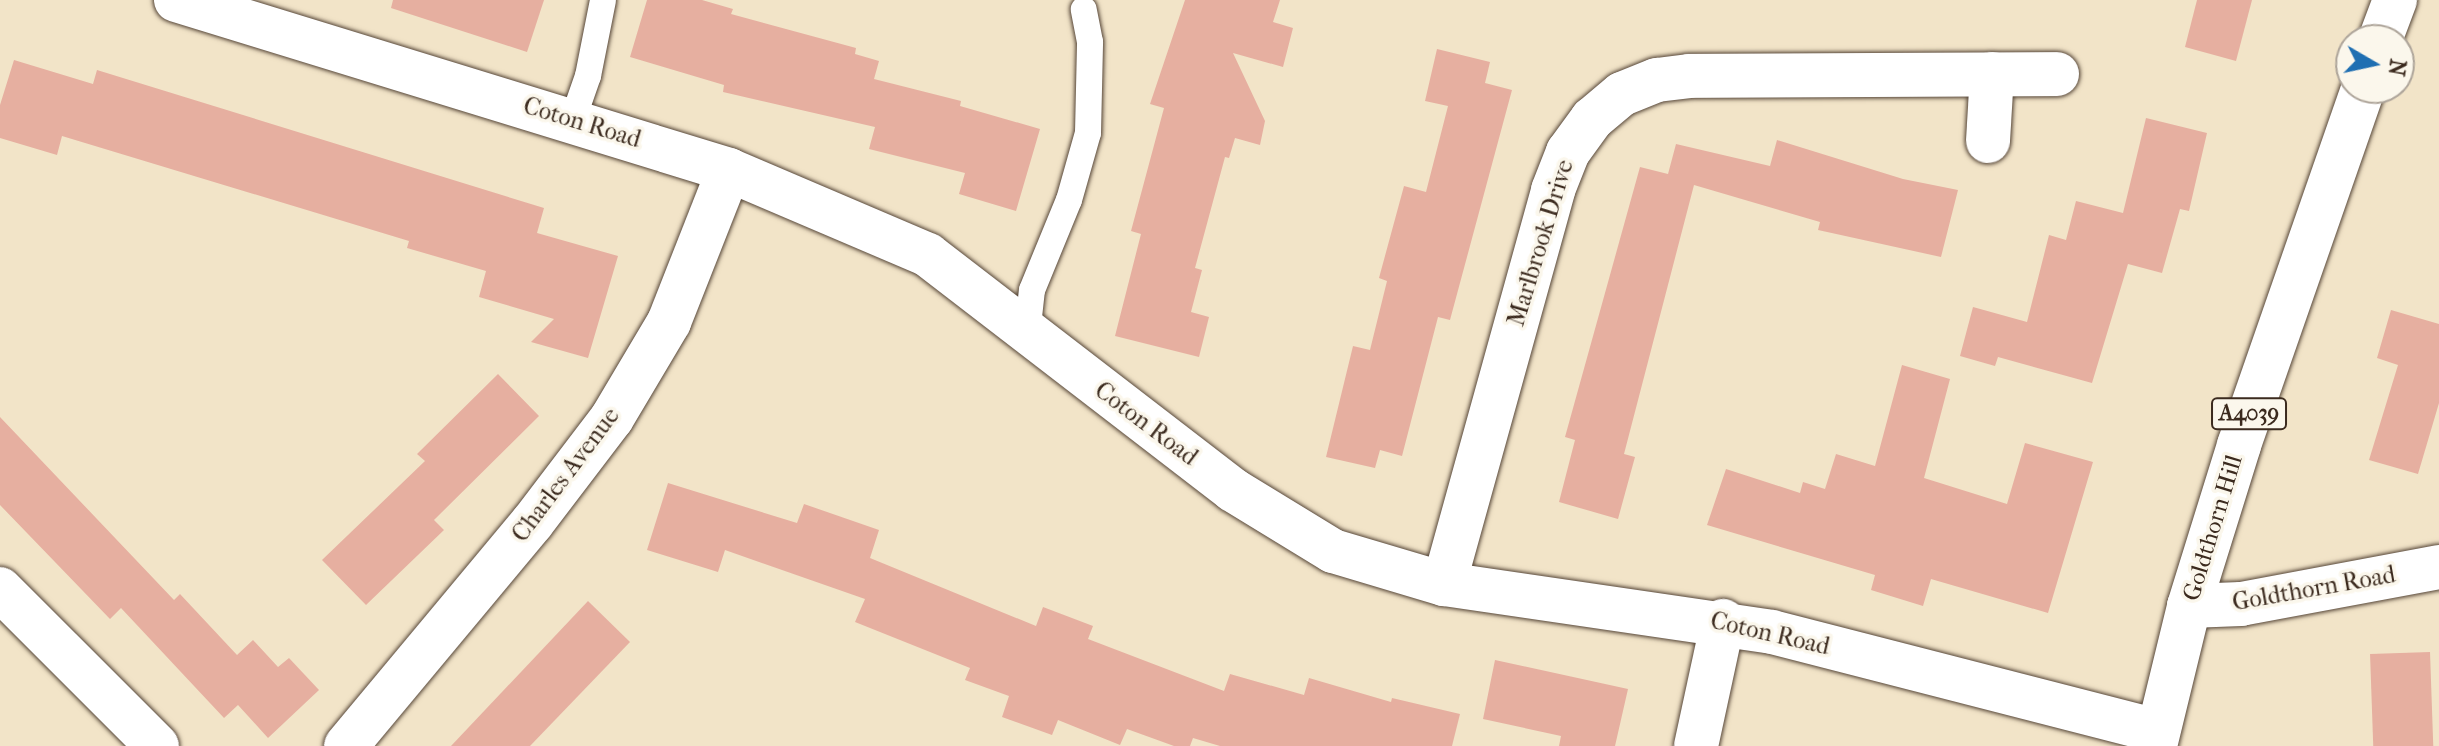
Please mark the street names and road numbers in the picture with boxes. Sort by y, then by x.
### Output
street label: Coton Road [520,91,644,155]
street label: Marlbrook Drive [1502,156,1580,330]
street label: Coton Road [1089,376,1203,472]
road number: A4039 [2211,396,2287,432]
street label: Charles Avenue [506,402,626,548]
street label: Goldthorn Hill [2177,452,2249,604]
street label: Goldthorn Road [2230,560,2398,618]
street label: Coton Road [1708,606,1832,662]

